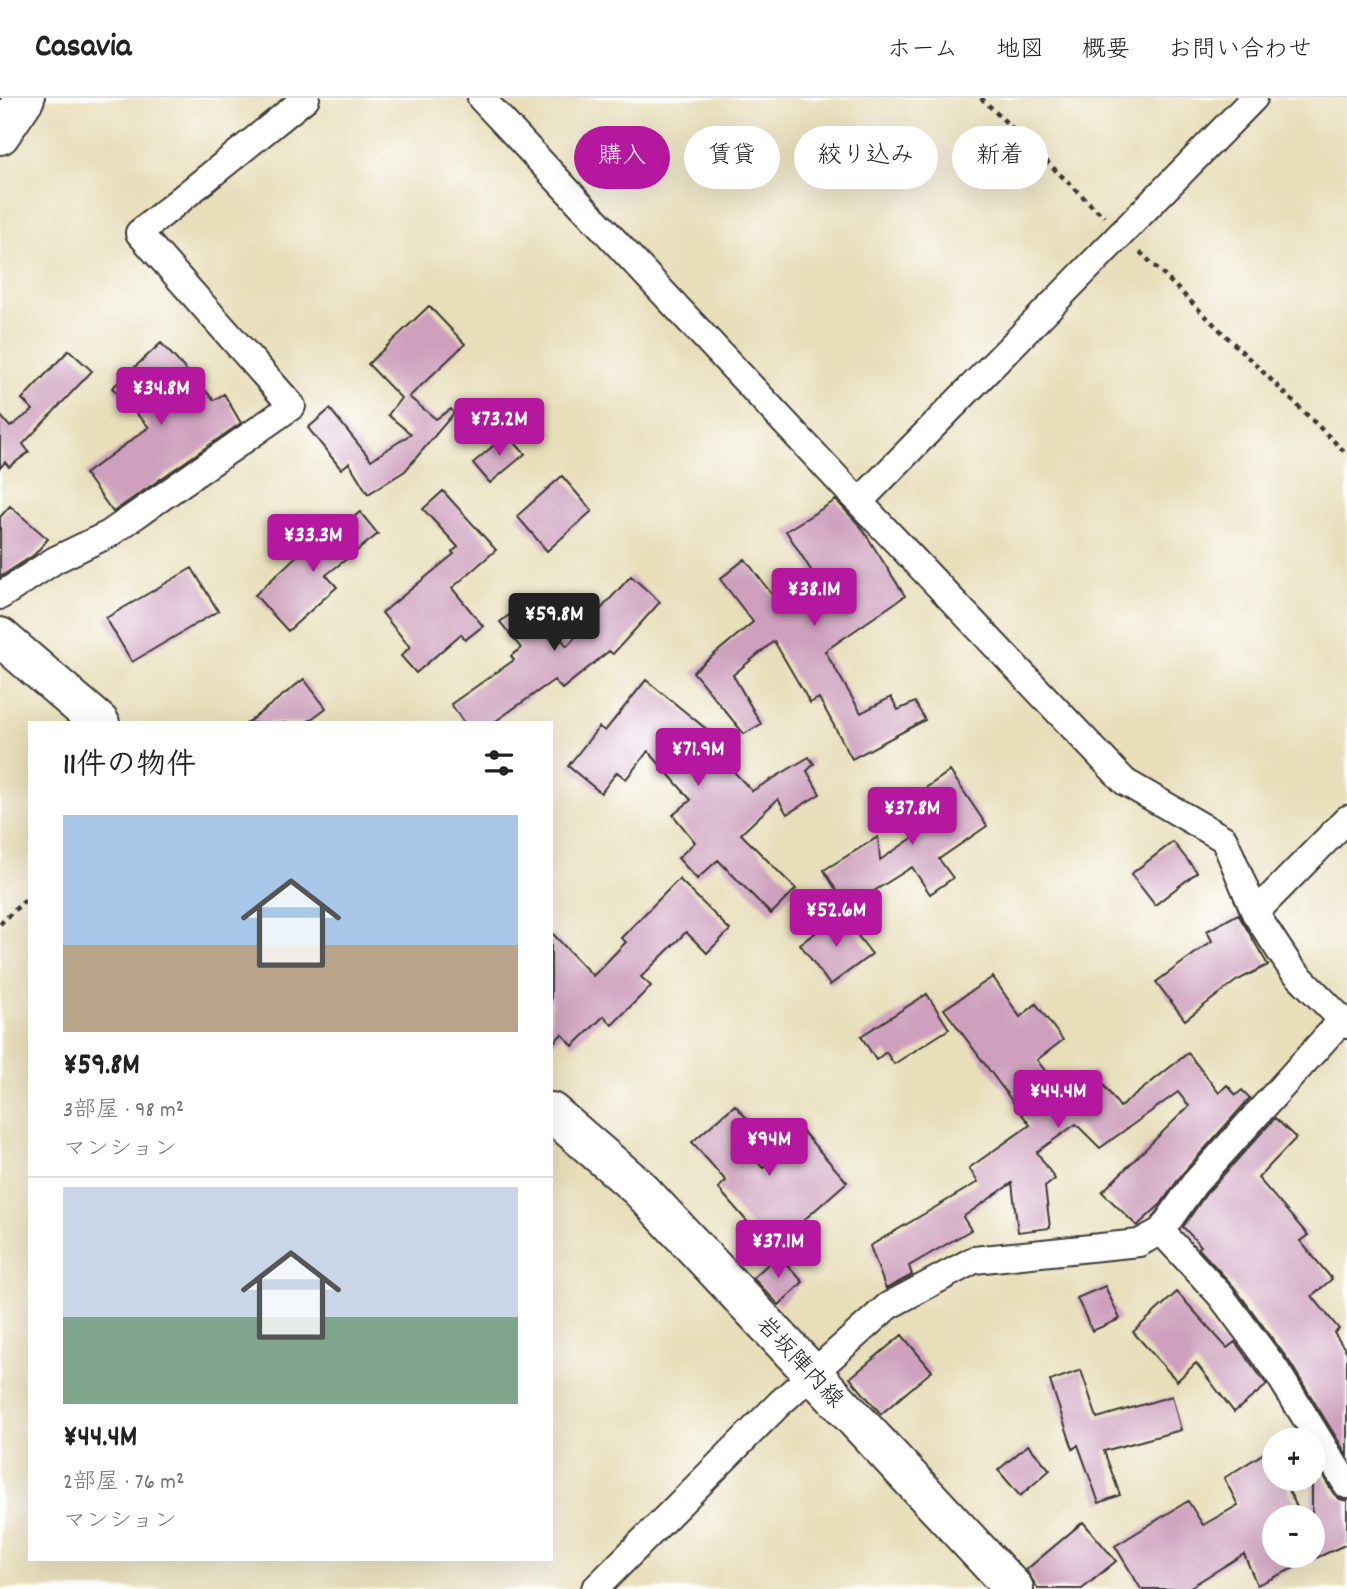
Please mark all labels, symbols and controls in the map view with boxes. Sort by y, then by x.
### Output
text: Casavia [35,25,131,72]
text: ホーム [887,34,958,68]
text: 地図 [996,34,1044,68]
text: 概要 [1082,34,1130,68]
text: お問い合わせ [1168,34,1312,68]
chip: 購入 [574,126,670,189]
chip: 賃貸 [684,126,780,189]
chip: 絞り込み [794,126,938,189]
chip: 新着 [952,126,1048,189]
pin: ¥34.8M [104,368,218,427]
text: ¥34.8M [132,373,190,406]
pin: ¥73.2M [442,398,556,458]
text: ¥73.2M [470,404,528,437]
pin: ¥33.3M [256,514,370,574]
text: ¥33.3M [283,520,343,553]
pin: ¥38.1M [757,568,871,628]
text: ¥38.1M [788,574,840,607]
pin: ¥59.8M [497,594,611,653]
text: ¥59.8M [525,599,583,632]
pin: ¥71.9M [641,728,755,788]
text: ¥71.9M [672,734,724,767]
icon: filters [480,744,518,782]
text: 11件の物件 [63,746,196,789]
pin: ¥37.8M [855,788,969,847]
text: ¥37.8M [884,793,940,826]
icon: home [228,860,354,986]
pin: ¥52.6M [779,890,893,949]
text: ¥52.6M [806,895,866,928]
text: ¥59.8M [63,1046,140,1089]
pin: ¥44.4M [1001,1070,1115,1130]
text: ¥44.4M [1029,1076,1087,1109]
text: 3部屋 · 98 m² [63,1095,184,1128]
pin: ¥94M [728,1118,810,1178]
text: ¥94M [747,1124,791,1157]
text: マンション [63,1134,177,1167]
pin: ¥37.1M [721,1220,835,1280]
text: ¥37.1M [752,1226,804,1259]
icon: home [228,1232,354,1358]
street label: 岩坂陣内線 [747,1310,850,1417]
text: ¥44.4M [63,1418,137,1461]
map controls [1262,1428,1325,1568]
button: + [1262,1428,1325,1491]
text: 2部屋 · 76 m² [63,1467,184,1500]
button: − [1262,1505,1325,1568]
text: マンション [63,1506,177,1539]

